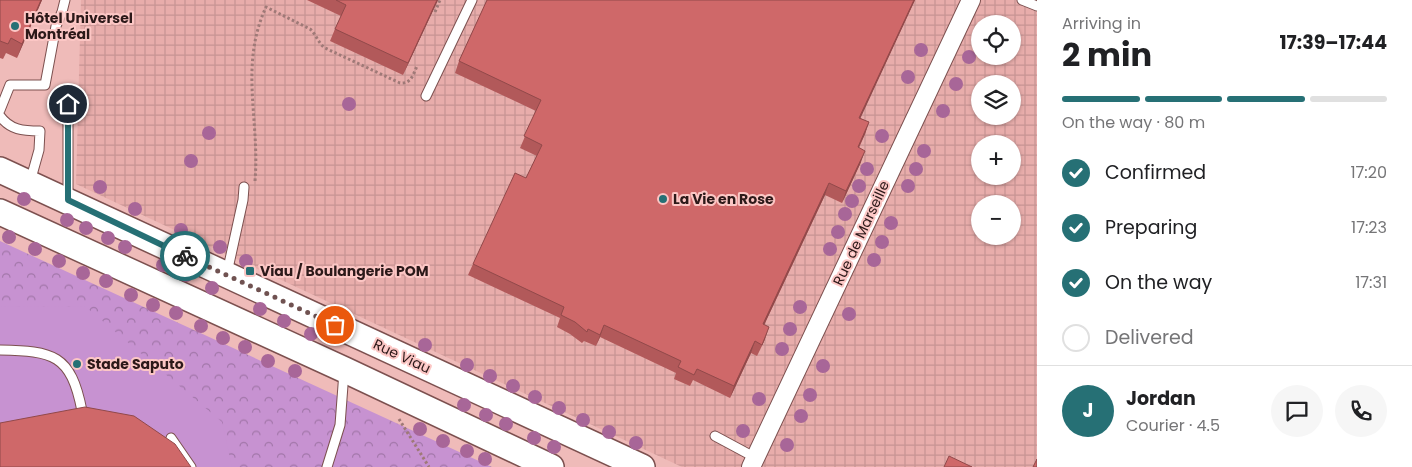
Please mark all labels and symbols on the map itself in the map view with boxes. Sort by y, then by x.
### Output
place label: Hôtel Universel Montréal [25,8,133,44]
marker: Hôtel Universel Montréal [9,20,21,32]
pin [47,83,89,125]
street label: Rue de Marseille [828,177,894,289]
place label: La Vie en Rose [673,189,774,209]
marker: La Vie en Rose [657,193,669,205]
courier [160,231,210,281]
place label: Viau / Boulangerie POM [260,261,429,281]
marker: Viau / Boulangerie POM [244,265,256,277]
pin [314,304,356,346]
street label: Rue Viau [370,334,434,378]
place label: Stade Saputo [87,354,184,374]
marker: Stade Saputo [71,358,83,370]

